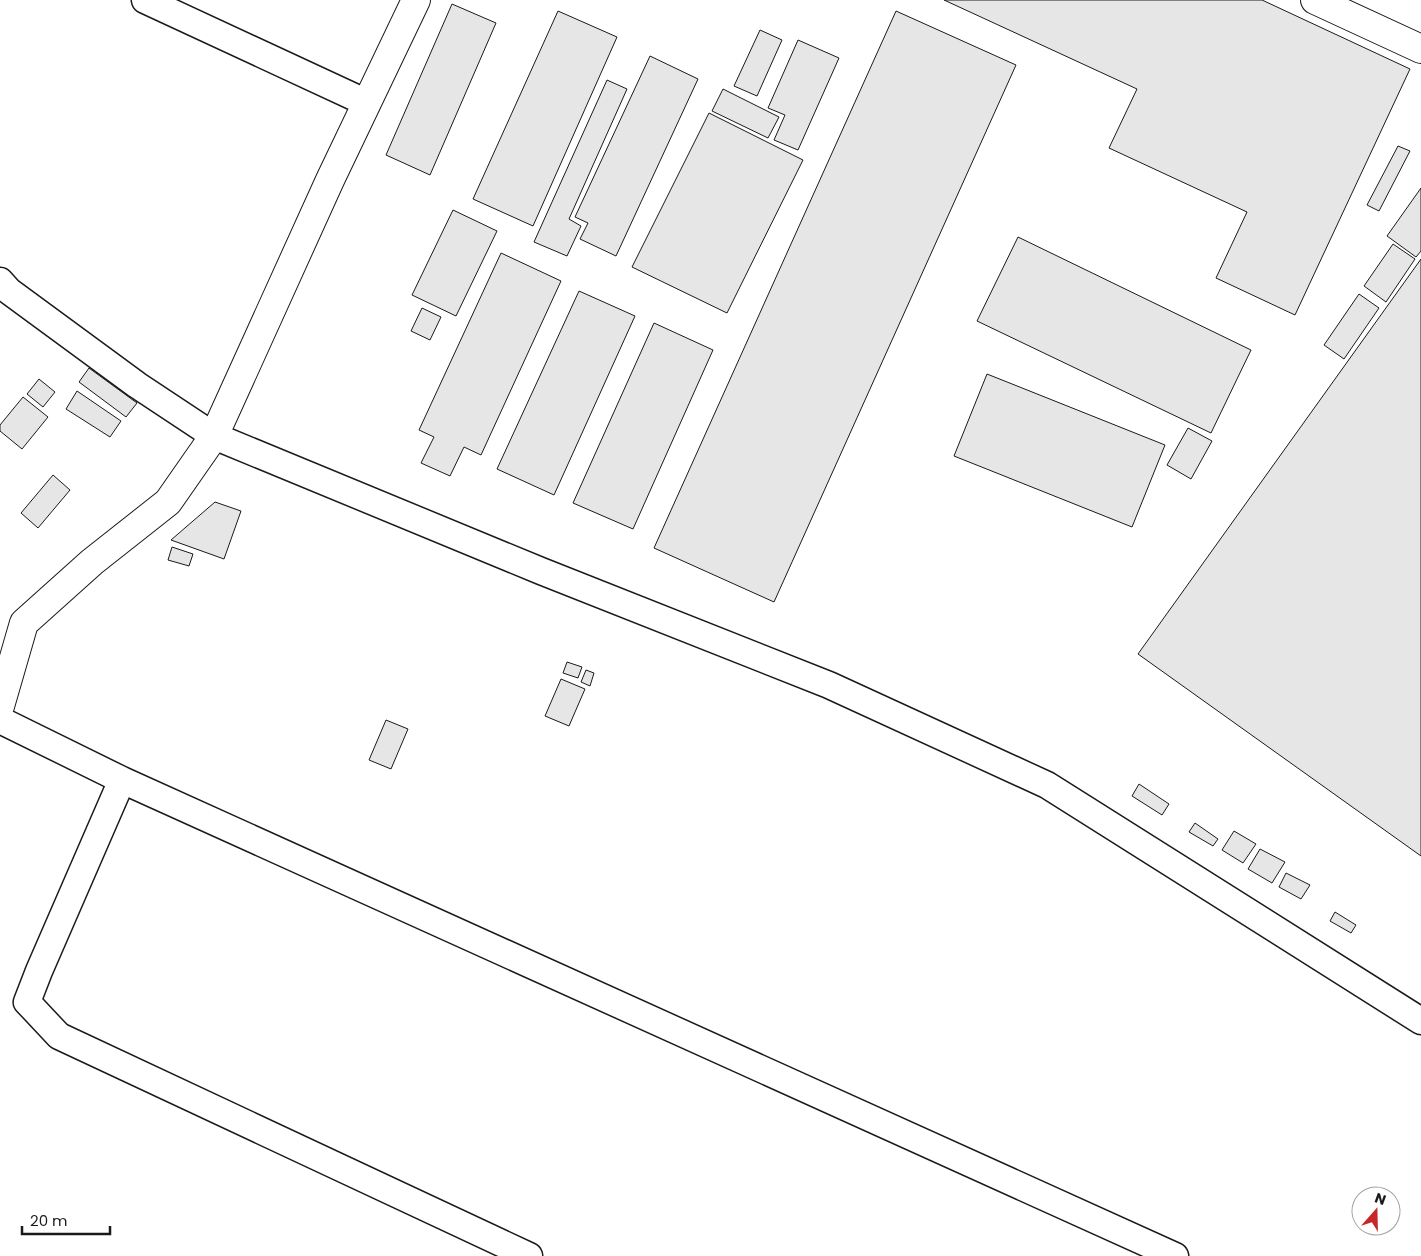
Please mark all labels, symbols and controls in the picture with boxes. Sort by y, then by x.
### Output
north arrow [1351,1186,1401,1236]
text: N [1372,1188,1389,1210]
scale bar [22,1204,110,1236]
text: 20 m [30,1210,68,1231]

